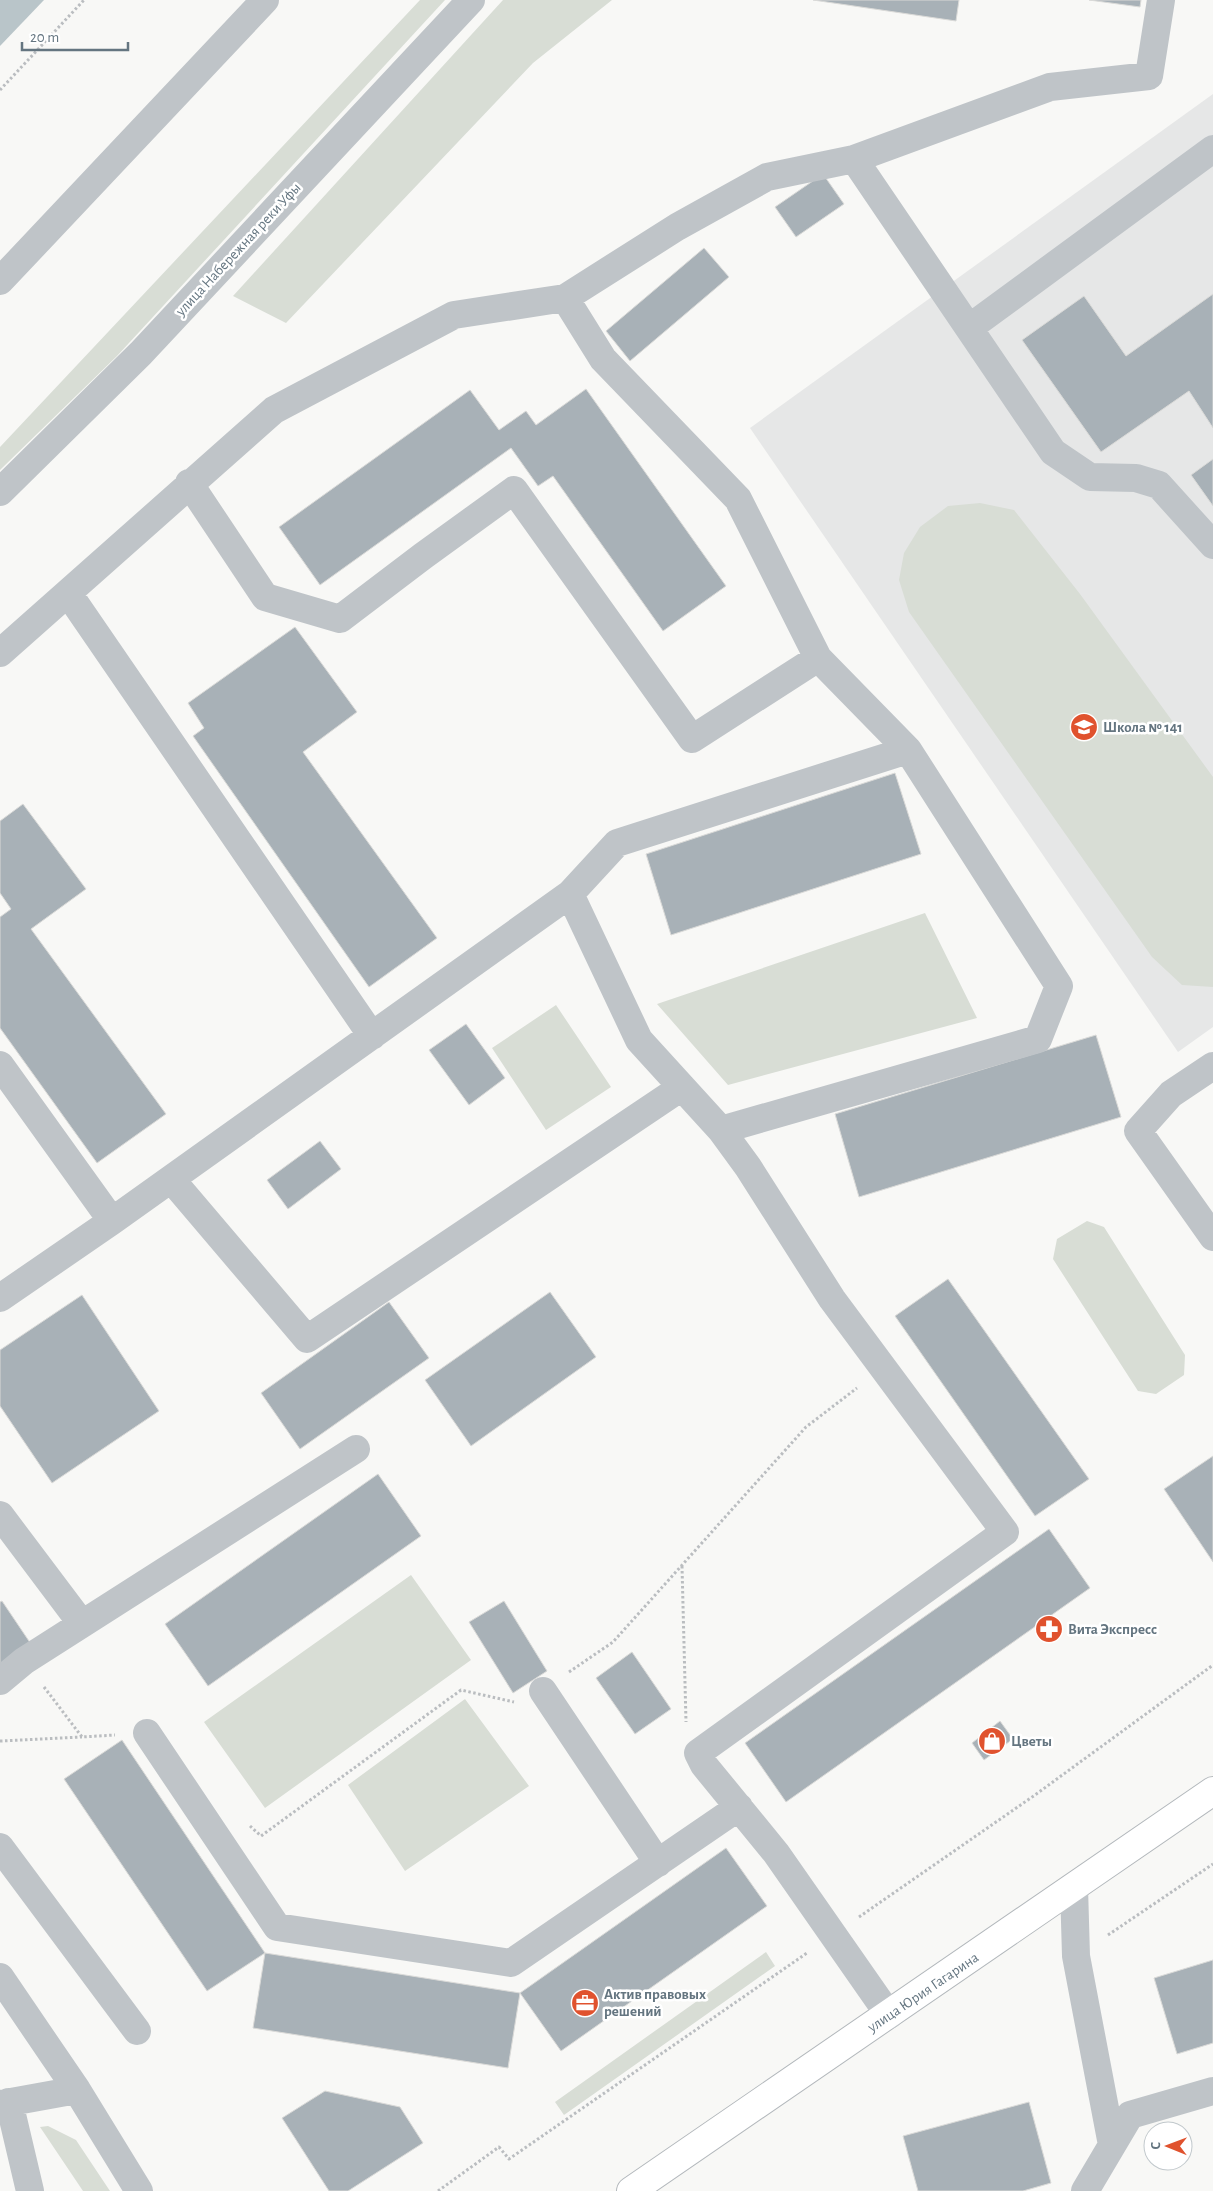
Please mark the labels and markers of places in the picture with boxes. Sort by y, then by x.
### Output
school or university icon: Школа № 141 [1069,712,1099,742]
place label: Школа № 141 [1103,720,1183,735]
pharmacy icon: Вита Экспресс [1034,1614,1064,1644]
place label: Вита Экспресс [1068,1622,1157,1637]
shop icon: Цветы [977,1726,1007,1756]
place label: Цветы [1011,1734,1052,1749]
place label: Актив правовых решений [604,1987,706,2019]
office icon: Актив правовых решений [570,1988,600,2018]

